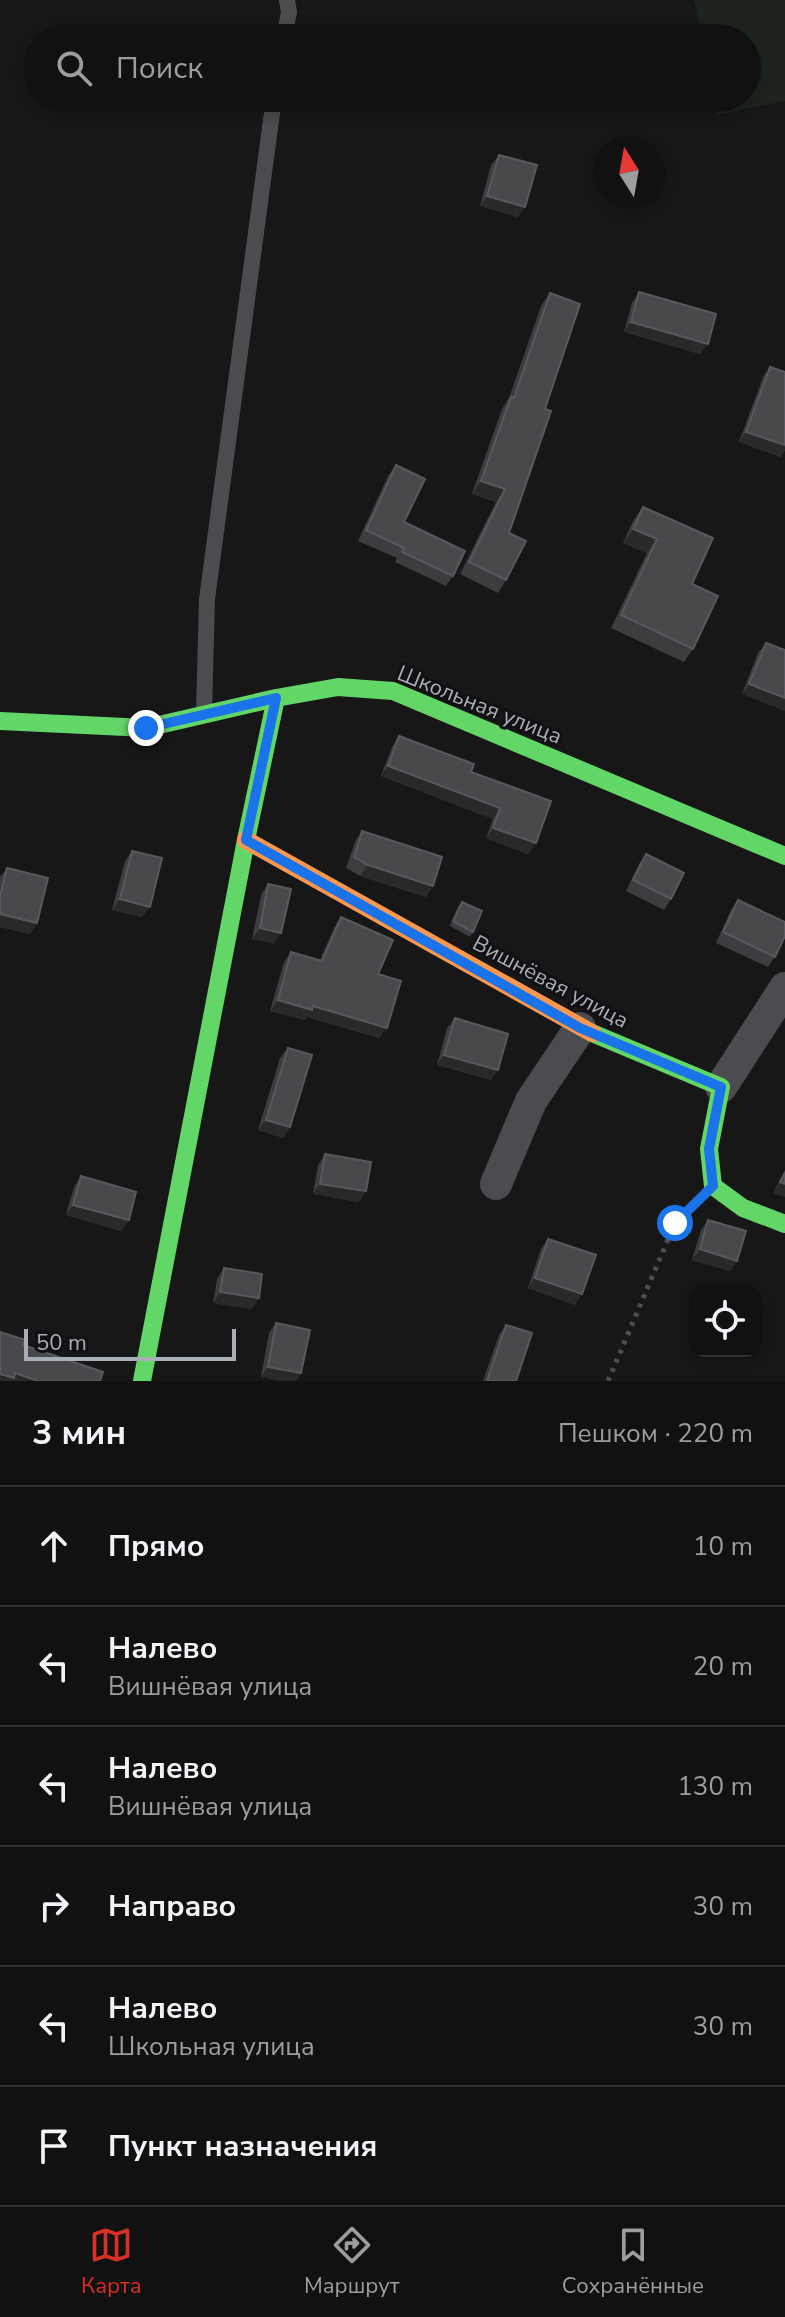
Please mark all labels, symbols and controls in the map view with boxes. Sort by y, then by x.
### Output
search box [24,24,761,112]
icon: search [52,46,96,90]
text: Поиск [116,48,203,89]
north arrow [593,136,665,208]
street label: Школьная улица [393,658,566,752]
route end [128,710,164,746]
street label: Вишнёвая улица [467,928,634,1036]
route start [657,1205,693,1241]
map controls [689,1285,761,1357]
button: locate [689,1285,761,1357]
scale bar [24,1325,236,1361]
text: 50 m [36,1328,87,1358]
text: 3 мин [32,1410,126,1456]
text: Пешком · 220 m [558,1416,753,1451]
icon: ahead [32,1524,76,1568]
text: Прямо [108,1526,205,1567]
text: 10 m [693,1529,753,1564]
text: Налево [108,1628,217,1669]
icon: left [32,1644,76,1688]
text: 20 m [693,1649,753,1684]
text: Вишнёвая улица [108,1669,312,1704]
text: Налево [108,1748,217,1789]
icon: left [32,1764,76,1808]
text: 130 m [677,1769,753,1804]
text: Вишнёвая улица [108,1789,312,1824]
icon: right [32,1884,76,1928]
text: Направо [108,1886,236,1927]
text: 30 m [693,1889,753,1924]
text: Налево [108,1988,217,2029]
icon: left [32,2004,76,2048]
text: 30 m [693,2009,753,2044]
text: Школьная улица [108,2029,315,2064]
icon: arrive [32,2124,76,2168]
text: Пункт назначения [108,2126,377,2167]
tab: Карта [81,2223,142,2301]
tab: Маршрут [304,2223,400,2301]
tab: Сохранённые [562,2223,704,2301]

